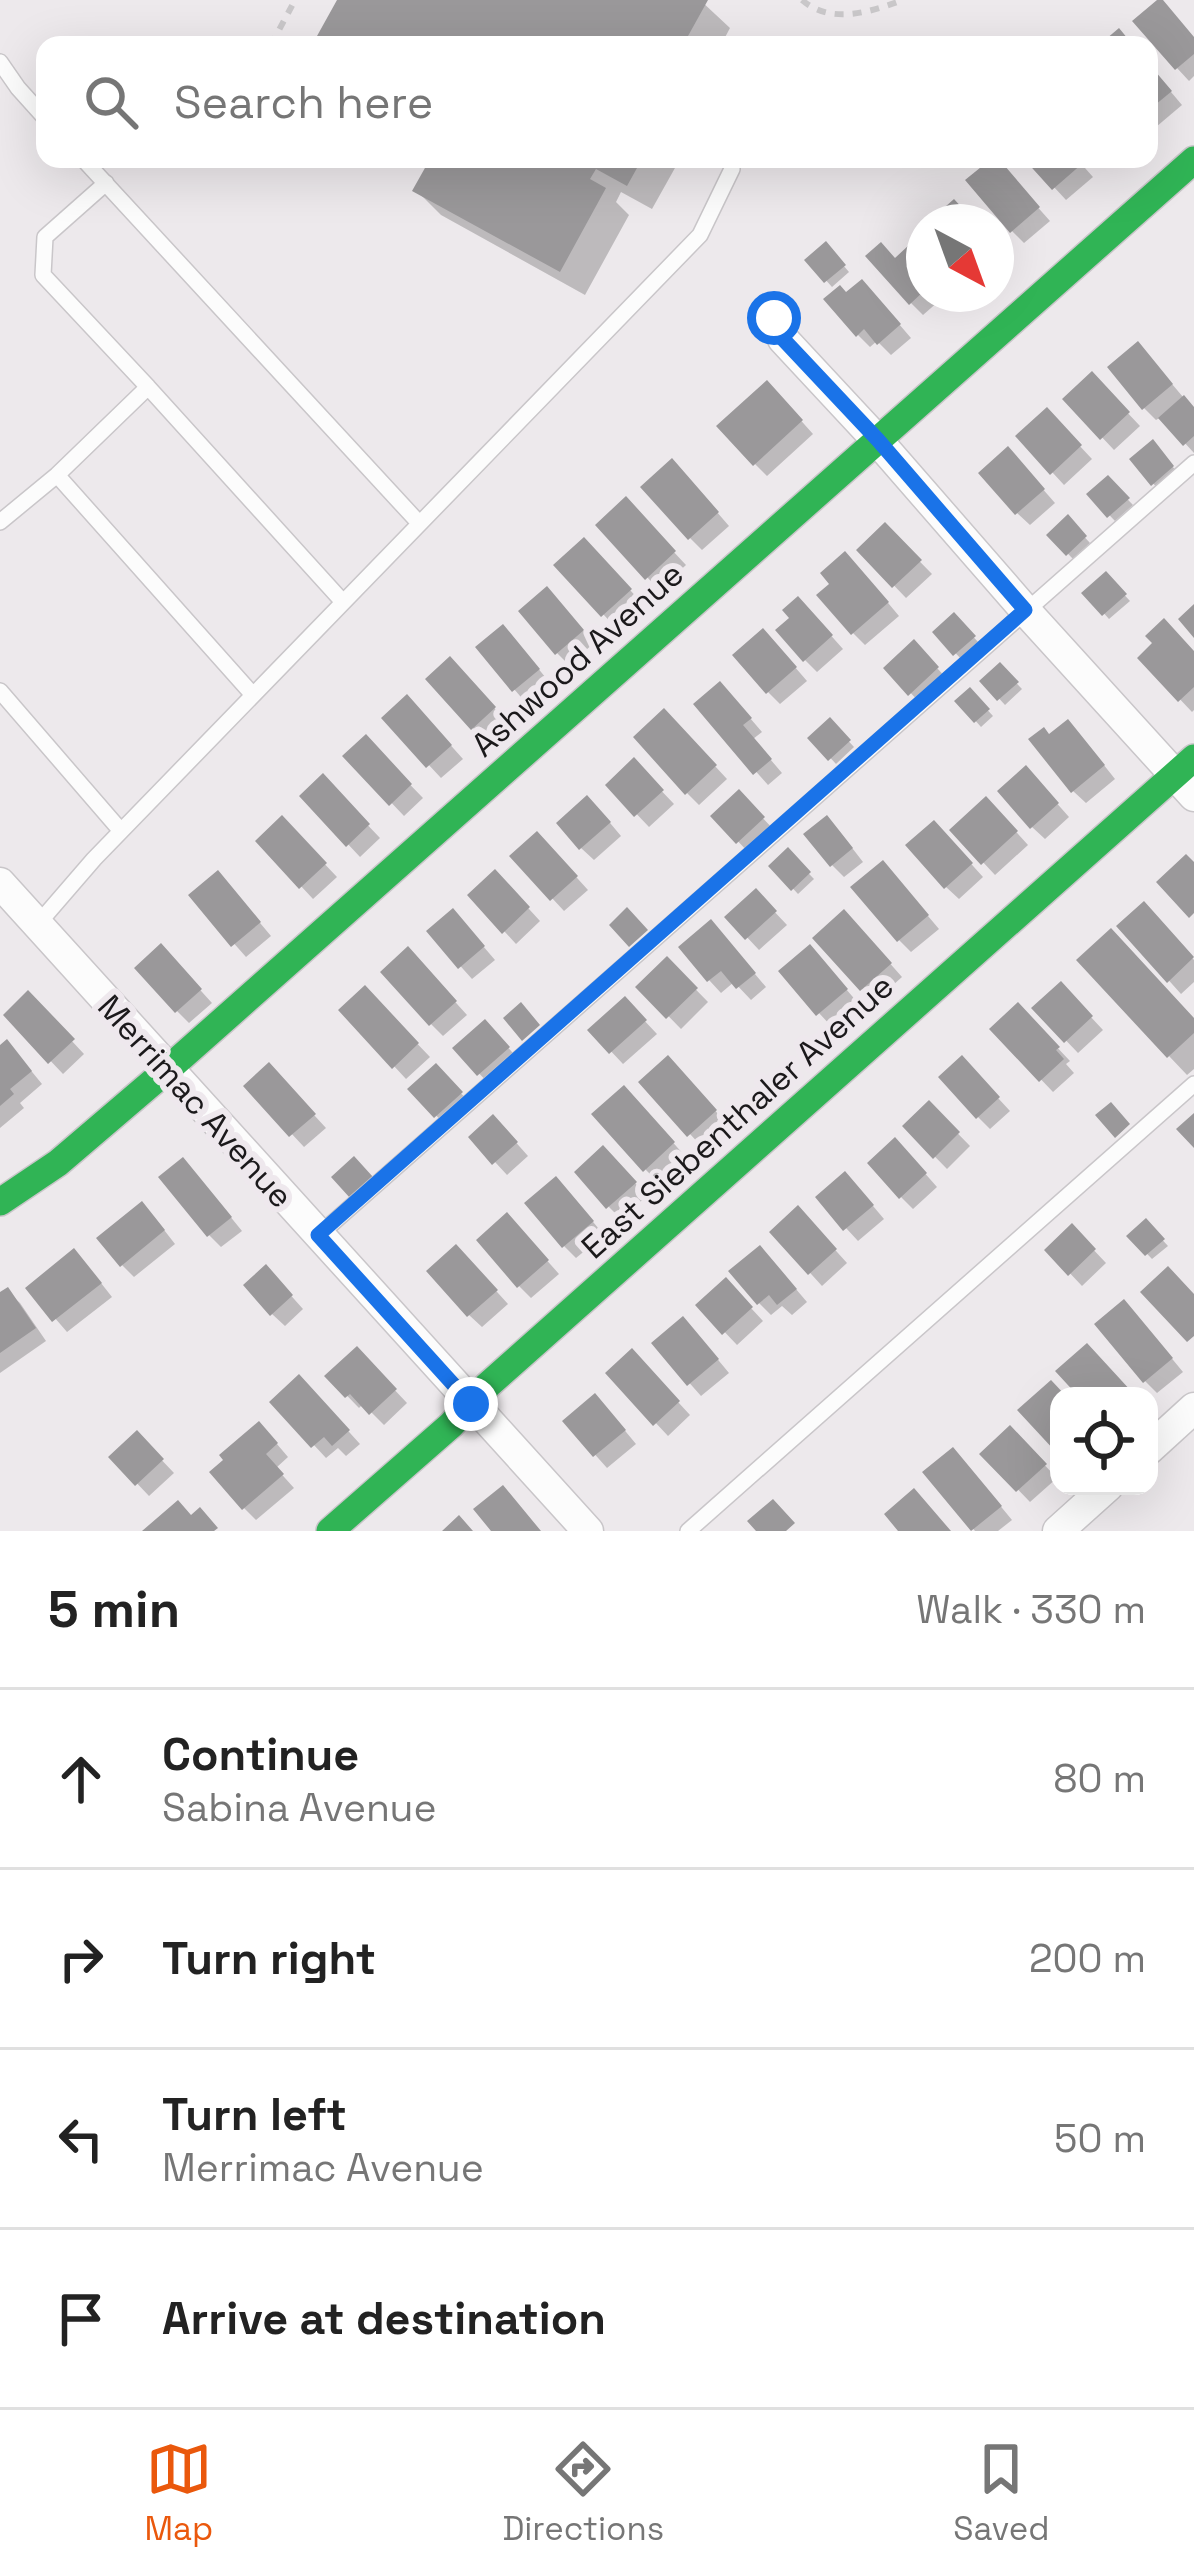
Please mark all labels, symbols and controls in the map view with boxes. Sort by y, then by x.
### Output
search box [36,36,1158,168]
icon: search [78,69,144,135]
text: Search here [174,74,433,131]
north arrow [906,204,1014,312]
route start [747,291,801,345]
street label: Ashwood Avenue [463,553,692,766]
street label: East Siebenthaler Avenue [573,965,902,1268]
street label: Merrimac Avenue [89,986,302,1217]
route end [444,1377,498,1431]
map controls [1050,1387,1158,1495]
button: locate [1050,1387,1158,1495]
text: 5 min [48,1577,180,1642]
text: Walk · 330 m [916,1585,1146,1634]
text: Continue [162,1726,359,1783]
icon: ahead [48,1746,114,1812]
text: 80 m [1053,1754,1146,1803]
text: Sabina Avenue [162,1783,437,1832]
icon: right [48,1926,114,1992]
text: Turn right [162,1930,376,1987]
text: 200 m [1029,1934,1146,1983]
text: Turn left [162,2086,347,2143]
icon: left [48,2106,114,2172]
text: 50 m [1054,2114,1146,2163]
text: Merrimac Avenue [162,2143,484,2192]
icon: arrive [48,2286,114,2352]
text: Arrive at destination [162,2290,606,2347]
tab: Map [145,2436,213,2550]
tab: Directions [502,2436,664,2550]
tab: Saved [953,2436,1049,2550]

